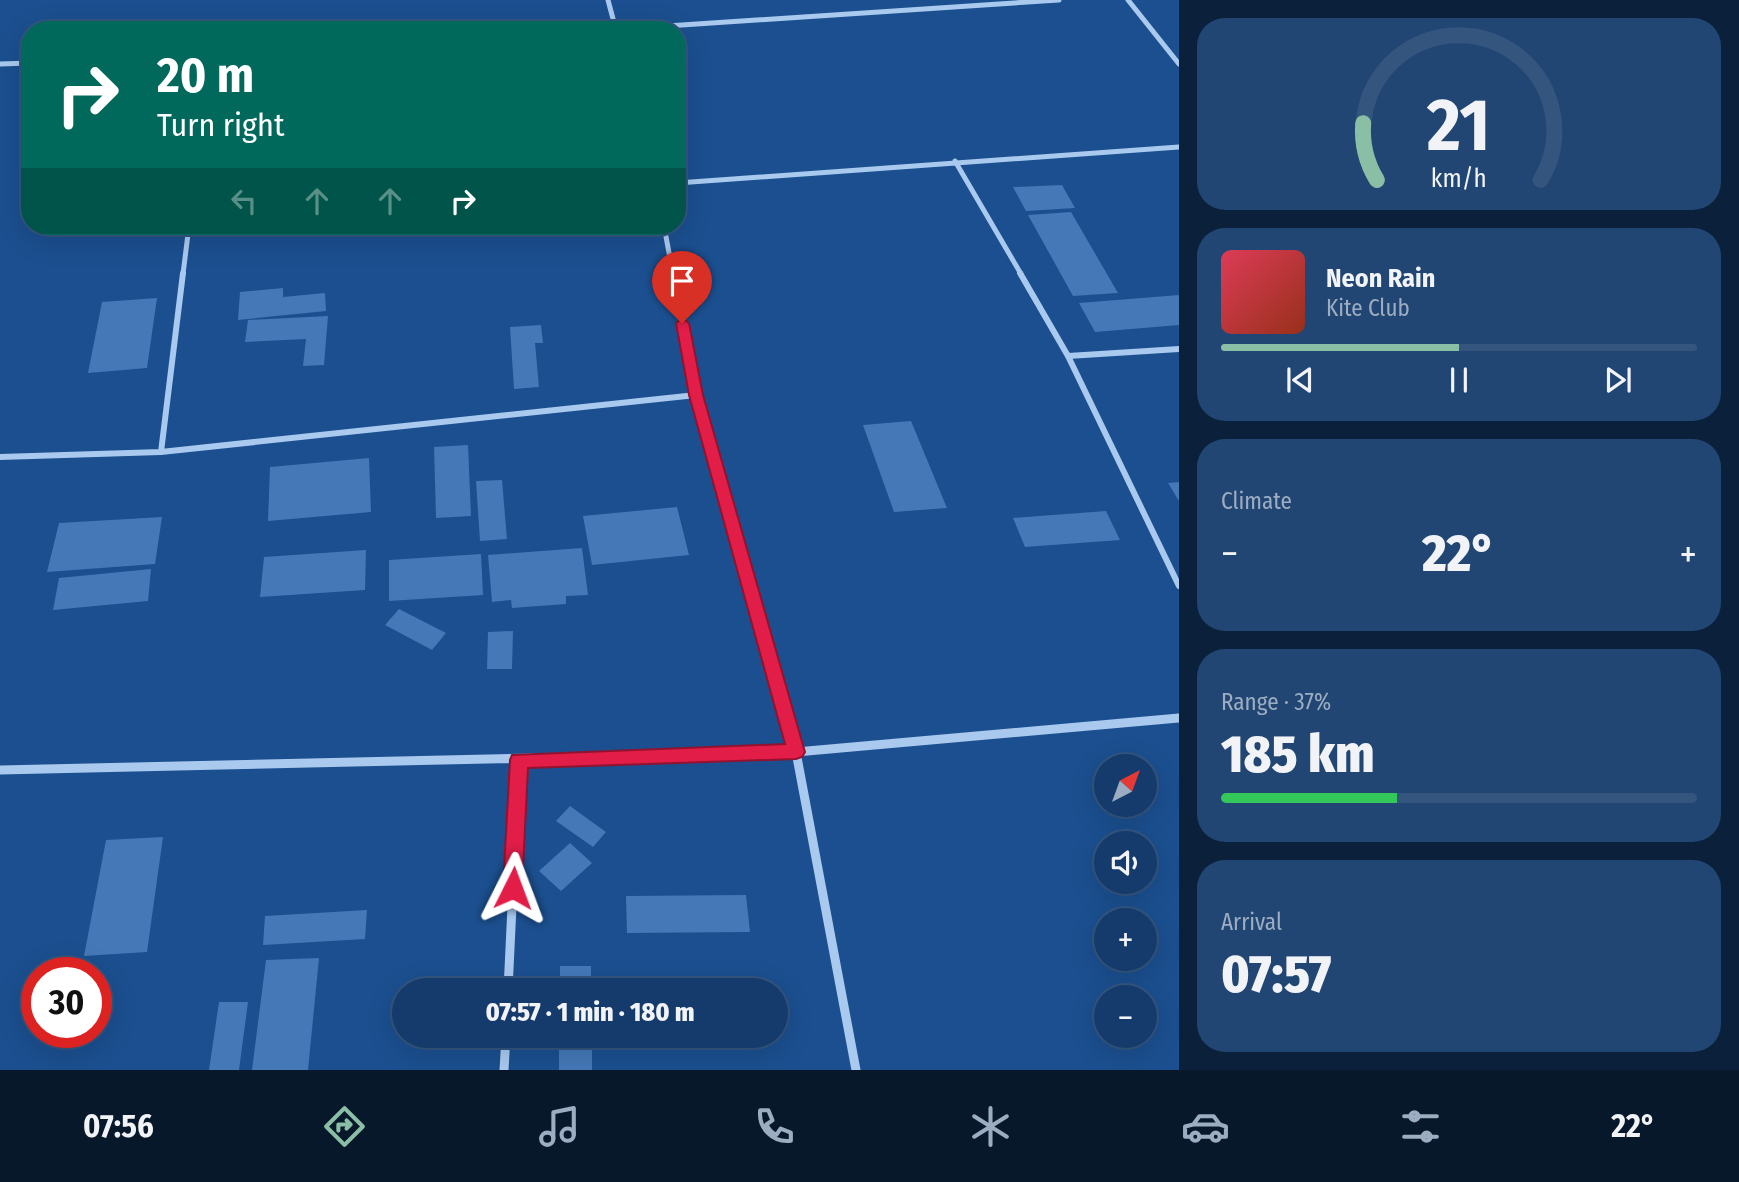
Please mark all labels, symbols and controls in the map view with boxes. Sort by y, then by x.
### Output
text: 20 m [157,46,254,105]
icon: right [42,49,133,140]
text: 21 [1426,83,1491,170]
text: Turn right [157,106,284,144]
text: km/h [1431,164,1487,194]
icon: left [225,182,263,220]
icon: ahead [298,182,336,220]
icon: ahead [371,182,409,220]
icon: right [444,182,482,220]
pin [652,251,712,323]
icon: arrive [663,262,701,300]
text: Neon Rain [1326,263,1435,294]
text: Kite Club [1326,294,1410,322]
icon: previous [1281,361,1319,399]
icon: pause [1440,361,1478,399]
icon: next [1599,361,1637,399]
text: Climate [1221,487,1292,515]
text: 22° [1422,522,1496,585]
text: − [1221,531,1238,577]
text: + [1680,531,1697,577]
text: Range · 37% [1221,688,1331,716]
text: 185 km [1221,723,1375,786]
north arrow [1094,754,1157,817]
map controls [1094,754,1157,1048]
button: sound [1094,831,1157,894]
position arrow [476,851,550,925]
button: + [1094,908,1157,971]
text: Arrival [1221,908,1282,936]
text: 07:57 [1221,943,1331,1006]
speed limit sign: 30 [21,957,112,1048]
button: − [1094,985,1157,1048]
text: 07:57 · 1 min · 180 m [485,997,695,1028]
icon: directions [320,1102,369,1151]
icon: music [535,1102,584,1151]
icon: phone [750,1102,799,1151]
icon: climate [966,1102,1015,1151]
icon: car [1181,1102,1230,1151]
icon: filters [1396,1102,1445,1151]
text: 07:56 [83,1107,154,1145]
text: 22° [1611,1107,1656,1145]

